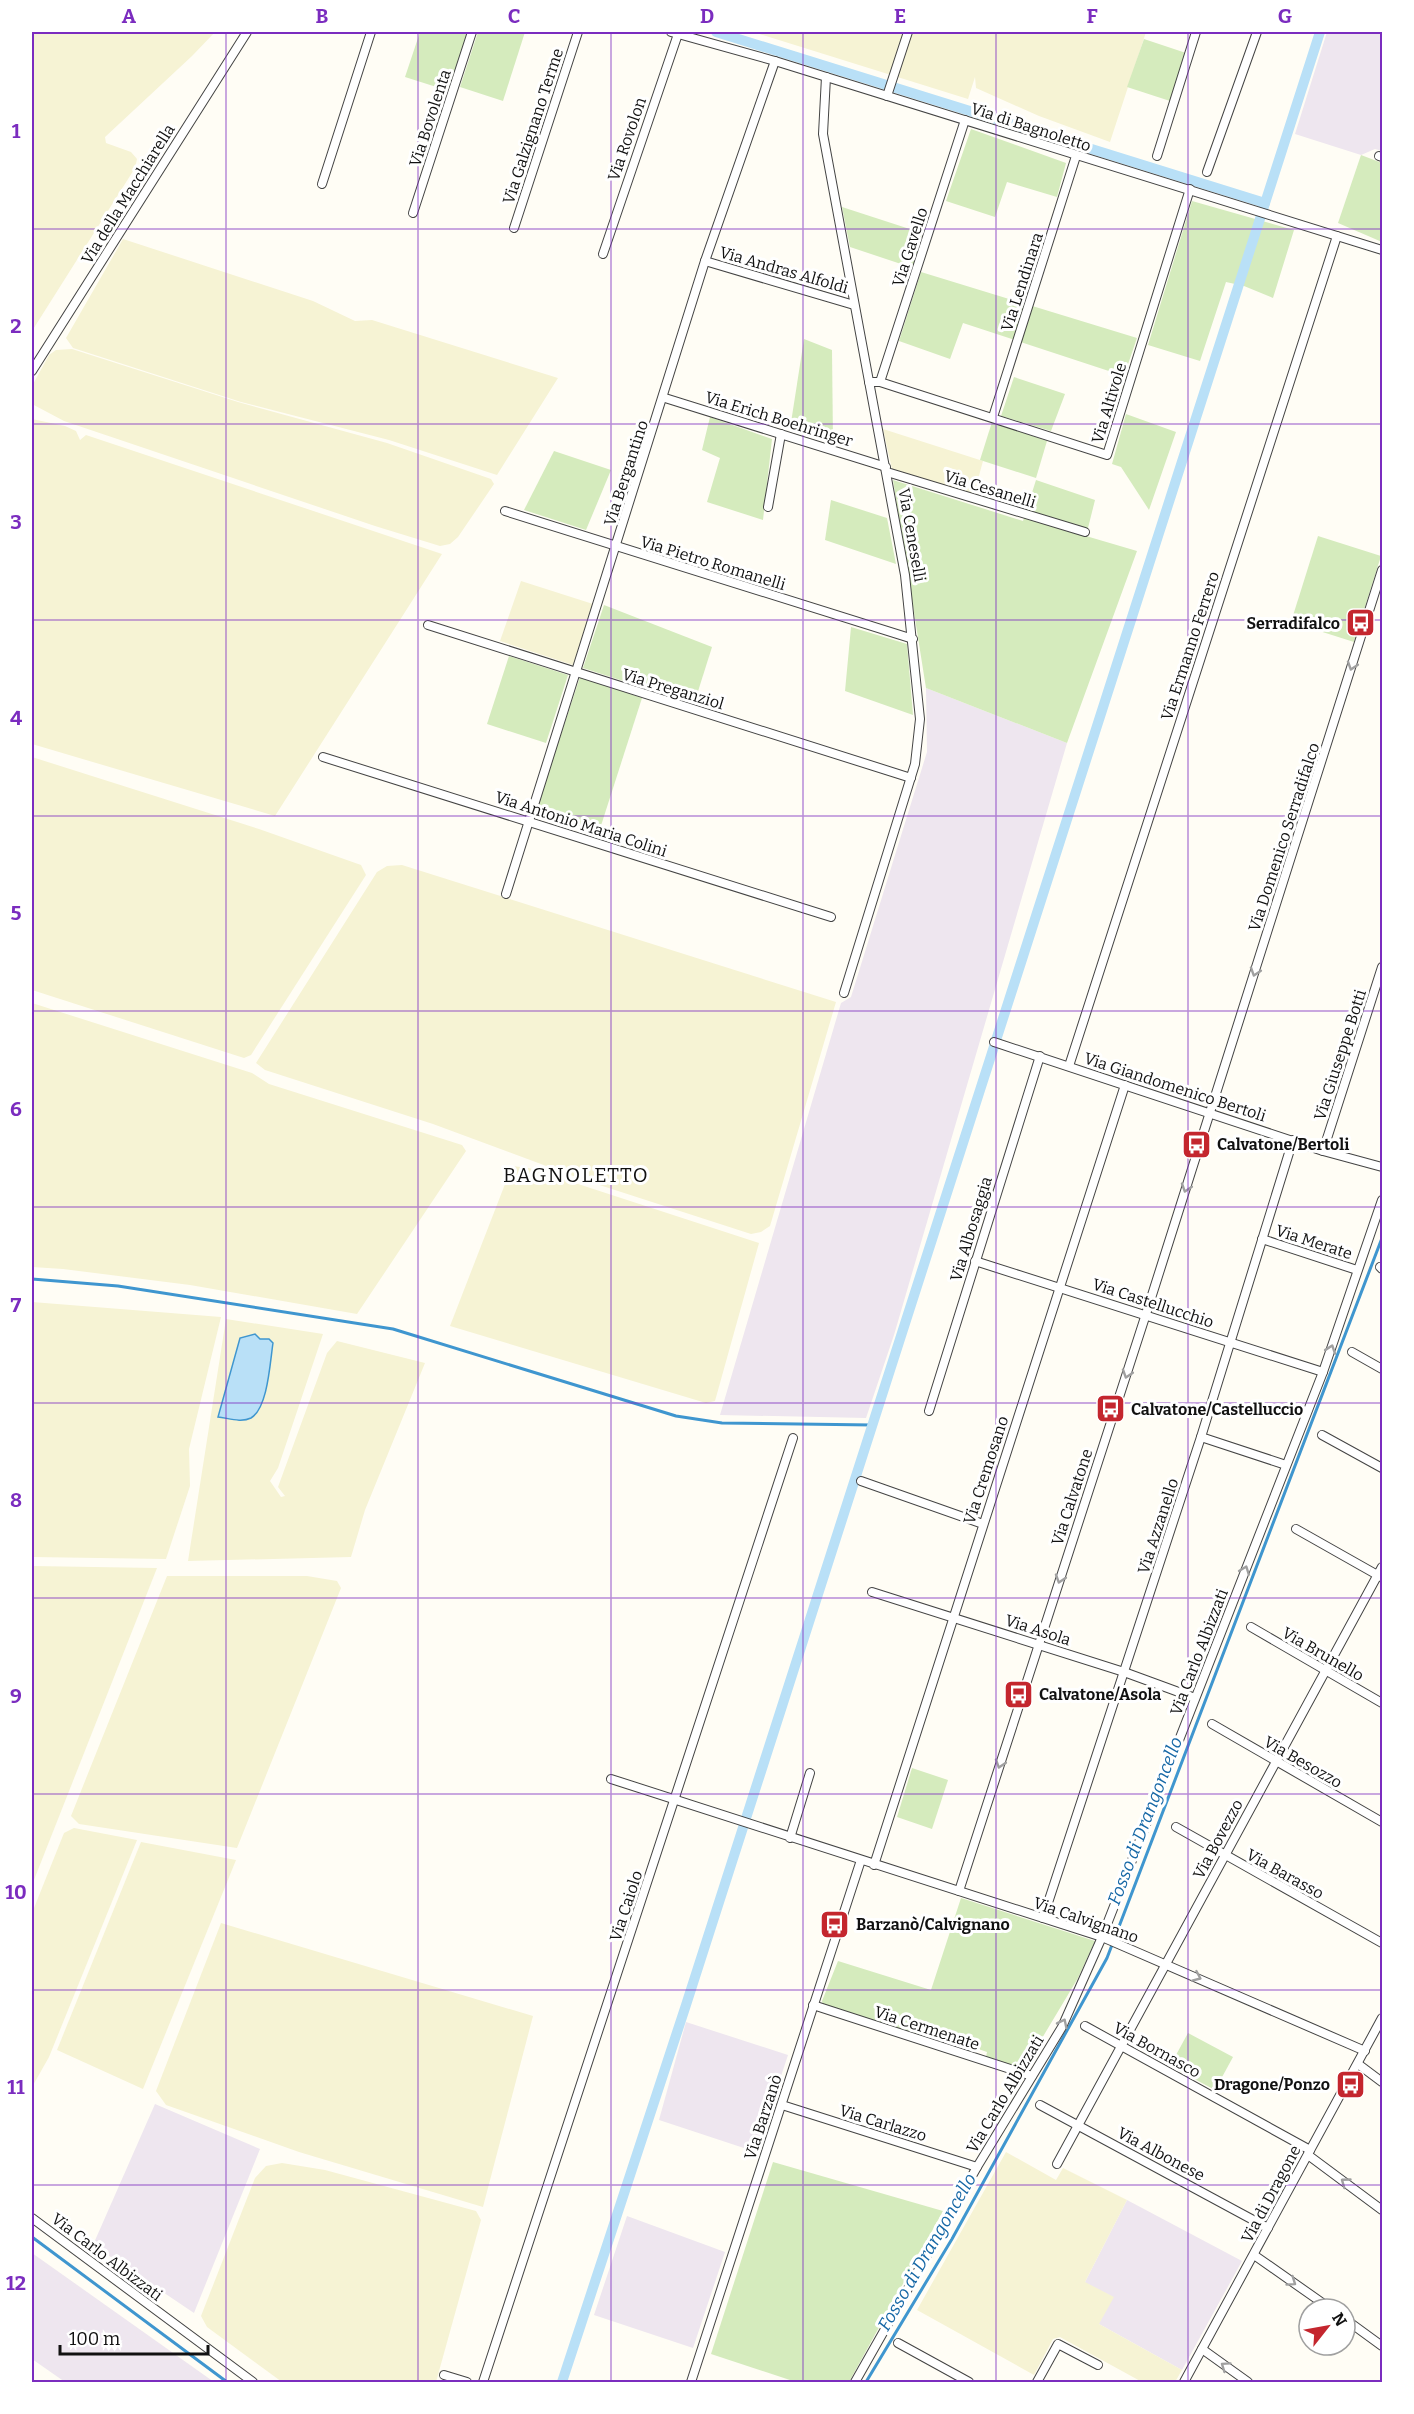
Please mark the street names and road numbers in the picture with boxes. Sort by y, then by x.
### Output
street label: Via Galzignano Terme [499,46,567,206]
street label: Via Bovolenta [405,67,455,169]
street label: Via Rovolon [604,95,650,183]
street label: Via di Bagnoletto [969,99,1093,155]
street label: Via della Macchiarella [77,120,179,267]
street label: Via Gavello [888,205,932,289]
street label: Via Lendinara [997,230,1047,334]
street label: Via Andras Alfoldi [718,243,851,298]
street label: Via Altivole [1088,360,1130,446]
street label: Via Erich Boehringer [703,387,855,451]
street label: Via Bergantino [600,418,652,528]
street label: Via Cesanelli [942,466,1038,512]
street label: Via Ceneselli [894,487,930,584]
street label: Via Pietro Romanelli [638,532,788,594]
street label: Via Ermanno Ferrero [1157,569,1223,723]
street label: Via Preganziol [620,664,727,714]
street label: Via Domenico Serradifalco [1244,740,1324,934]
street label: Via Antonio Maria Colini [493,787,670,861]
street label: Via Giuseppe Botti [1310,987,1370,1123]
street label: Via Giandomenico Bertoli [1082,1049,1269,1125]
street label: Via Albosaggia [946,1174,996,1284]
street label: Via Merate [1273,1221,1355,1263]
street label: Via Castellucchio [1090,1274,1216,1332]
street label: Via Cremosano [960,1414,1012,1526]
street label: Via Calvatone [1047,1446,1097,1548]
street label: Via Azzanello [1134,1476,1182,1576]
street label: Via Carlo Albizzati [1166,1586,1232,1718]
street label: Via Asola [1003,1610,1073,1650]
street label: Via Brunello [1279,1623,1367,1685]
street label: Via Besozzo [1260,1732,1346,1792]
street label: Via Bovezzo [1189,1796,1247,1882]
street label: Via Barasso [1243,1845,1327,1903]
street label: Via Caiolo [606,1868,646,1944]
street label: Via Calvignano [1031,1893,1141,1947]
street label: Via Cermenate [872,2002,982,2054]
street label: Via Bornasco [1110,2018,1204,2082]
street label: Via Carlo Albizzati [962,2032,1048,2156]
street label: Via Barzanò [740,2072,786,2162]
street label: Via Carlazzo [837,2101,929,2145]
street label: Via Albonese [1114,2123,1208,2185]
street label: Via di Dragone [1237,2142,1305,2246]
street label: Via Carlo Albizzati [48,2209,166,2305]

